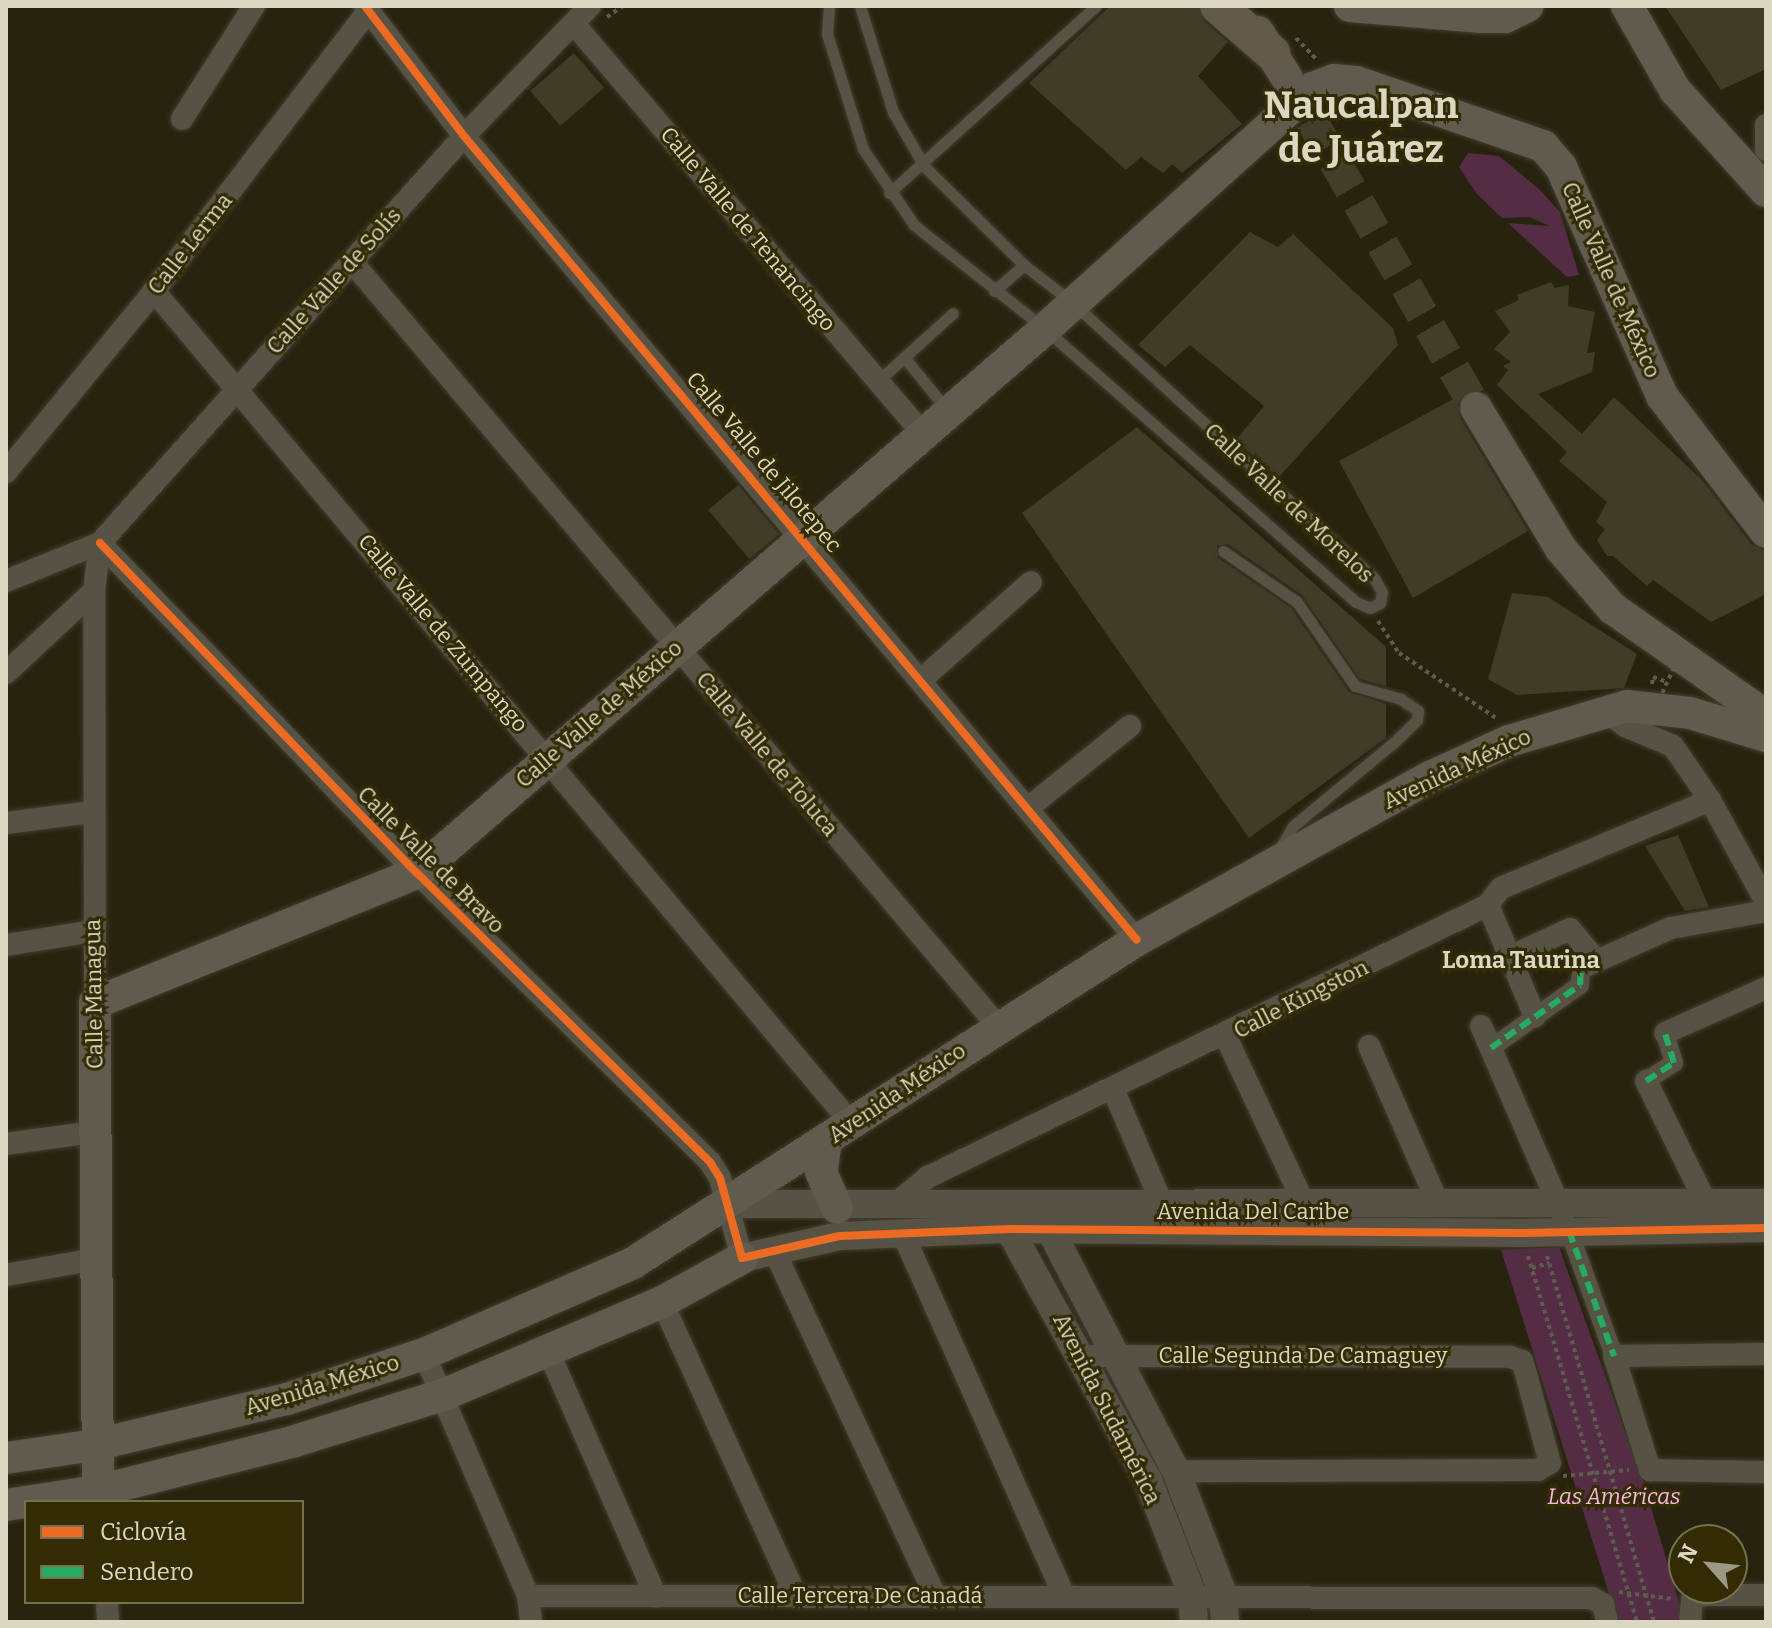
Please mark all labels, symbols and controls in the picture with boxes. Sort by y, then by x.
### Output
district label: Naucalpan de Juárez [1263,83,1459,172]
street label: Calle Valle de Tenancingo [655,121,841,337]
street label: Calle Valle de México [1556,178,1666,382]
street label: Calle Lerma [142,188,238,300]
street label: Calle Valle de Solís [261,202,407,360]
street label: Calle Valle de Jilotepec [681,366,847,558]
street label: Calle Valle de Morelos [1199,418,1379,588]
street label: Calle Valle de Zumpango [352,529,534,737]
street label: Calle Valle de México [511,635,687,793]
street label: Calle Valle de Toluca [691,667,843,841]
street label: Avenida México [1379,723,1535,815]
street label: Calle Valle de Bravo [352,781,510,939]
street label: Calle Managua [79,919,109,1069]
district label: Loma Taurina [1442,947,1600,975]
street label: Calle Kingston [1229,954,1373,1044]
street label: Avenida México [823,1037,971,1149]
street label: Avenida Del Caribe [1157,1199,1349,1225]
street label: Avenida Sudamérica [1047,1309,1167,1509]
street label: Calle Segunda De Camaguey [1159,1343,1447,1369]
street label: Avenida México [242,1349,402,1421]
park label: Las Américas [1547,1484,1681,1510]
legend [24,1500,304,1604]
text: Ciclovía [100,1518,187,1546]
north arrow [1668,1524,1748,1604]
text: N [1672,1540,1704,1567]
text: Sendero [100,1558,194,1586]
street label: Calle Tercera De Canadá [738,1583,982,1609]

